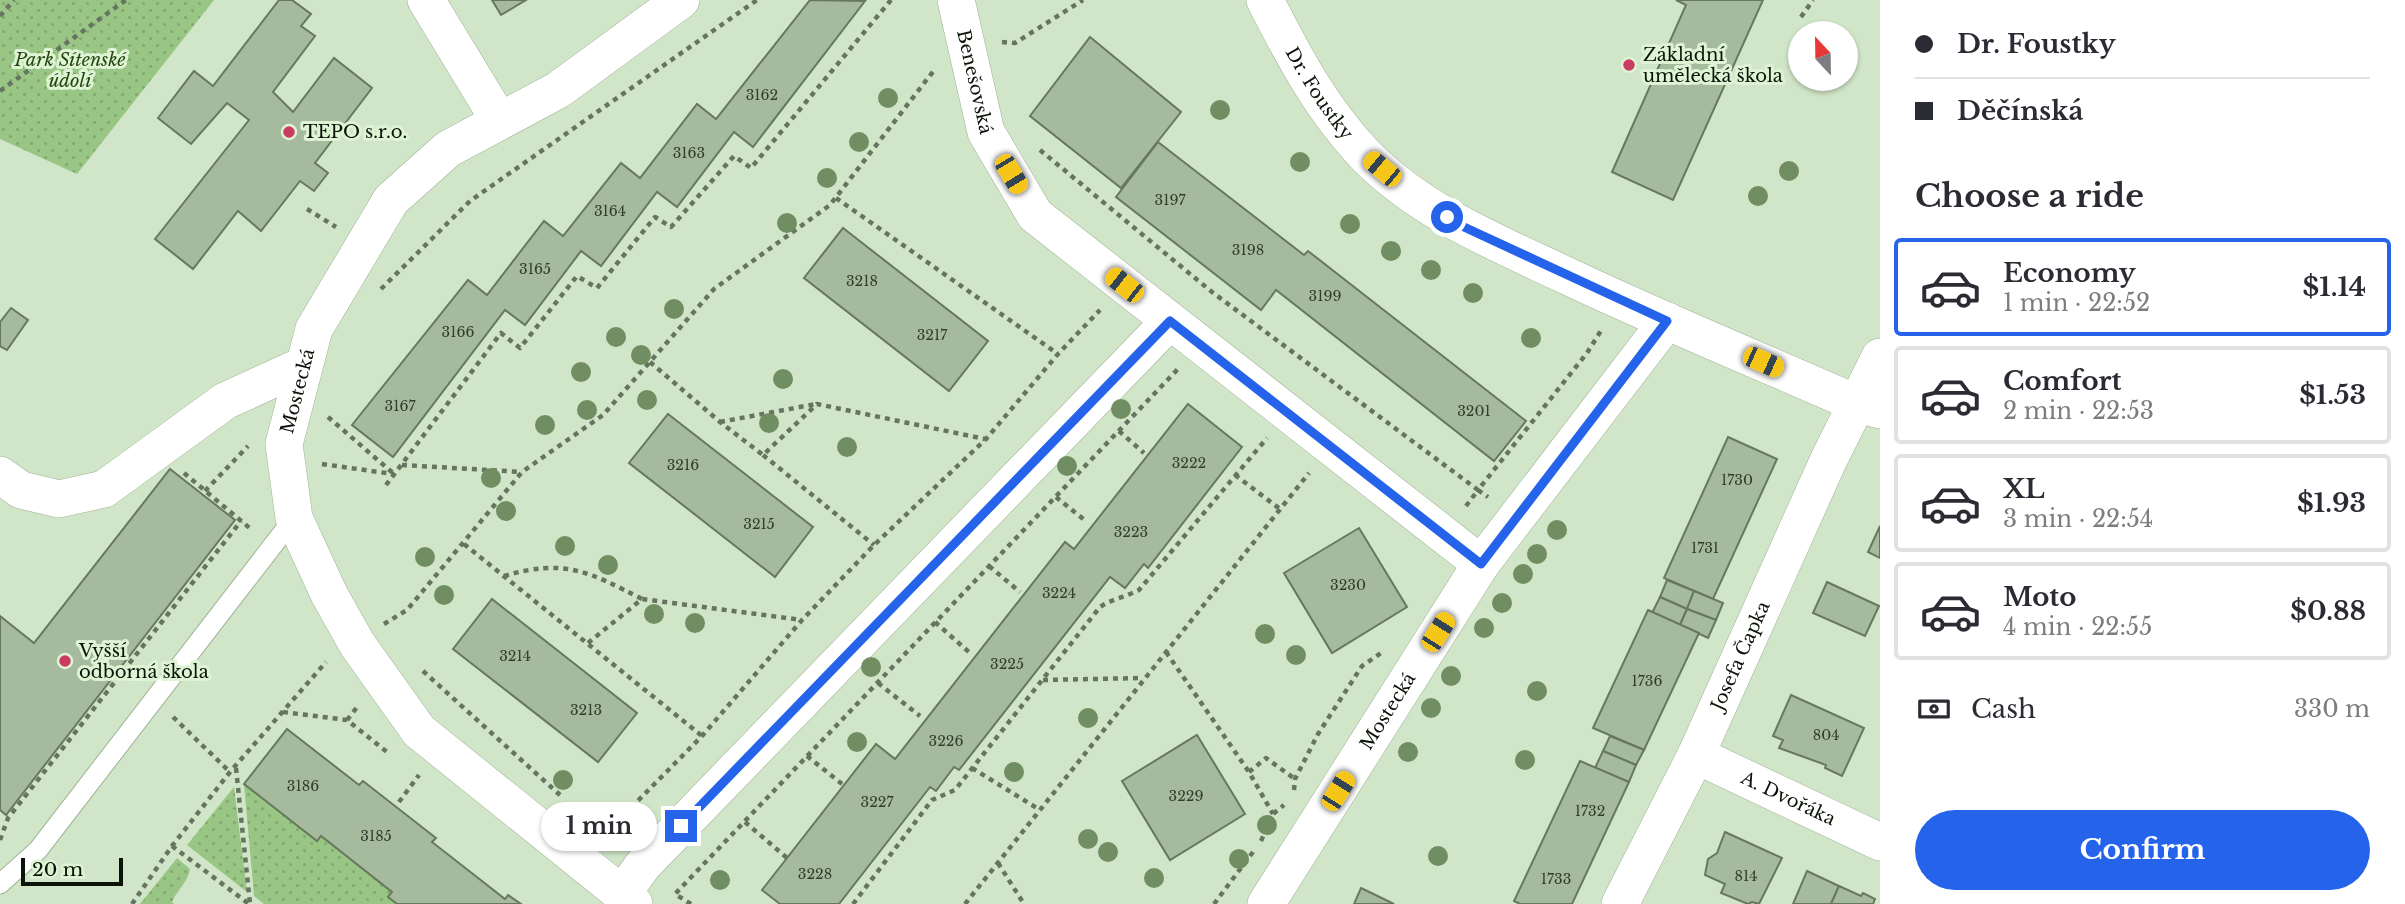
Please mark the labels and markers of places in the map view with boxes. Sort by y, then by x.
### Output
place label: Základní umělecká škola [1643,44,1783,87]
marker: Základní umělecká škola [1621,57,1637,73]
place label: TEPO s.r.o. [303,121,407,143]
marker: TEPO s.r.o. [281,124,297,140]
place label: Vyšší odborná škola [78,640,209,683]
marker: Vyšší odborná škola [57,653,73,669]

